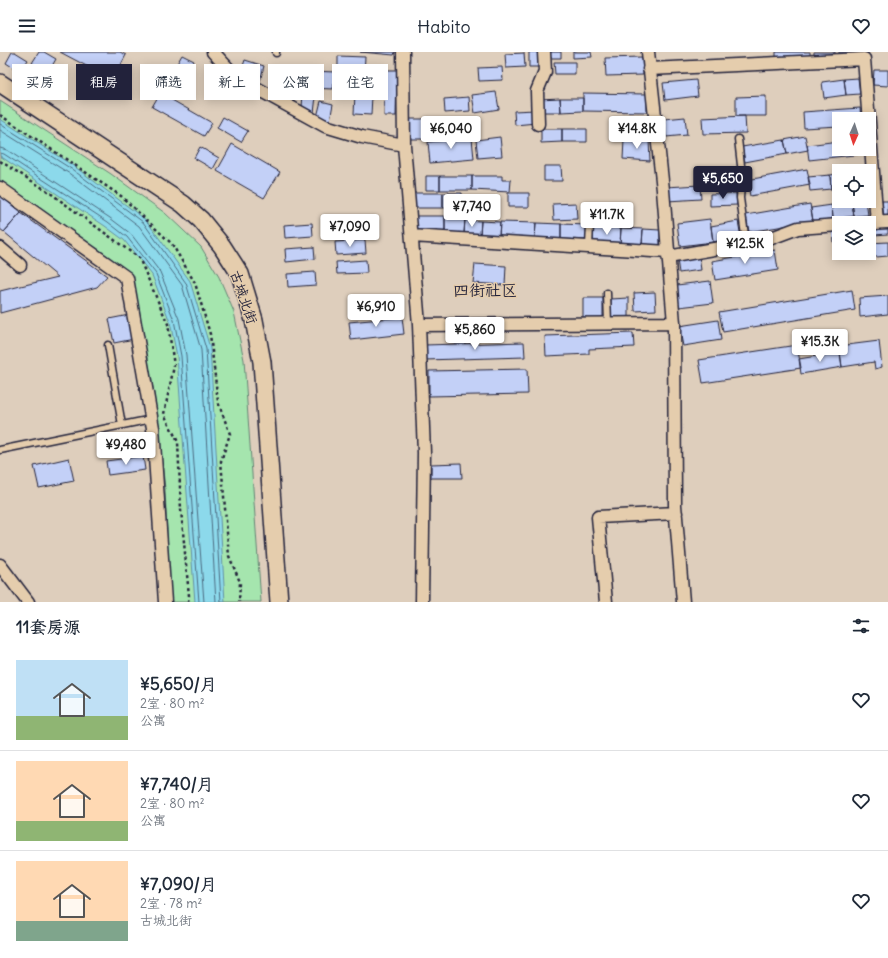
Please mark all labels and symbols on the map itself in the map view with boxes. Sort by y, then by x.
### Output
north arrow [832,112,876,156]
pin: ¥6,040 [418,116,484,150]
pin: ¥14.8K [604,116,670,150]
pin: ¥5,650 [690,166,756,200]
pin: ¥7,740 [439,194,505,228]
pin: ¥11.7K [574,202,640,236]
pin: ¥7,090 [317,214,383,248]
pin: ¥12.5K [712,231,778,265]
street label: 古城北街 [226,268,262,326]
district label: 四街社区 [453,280,517,300]
pin: ¥6,910 [343,294,409,328]
pin: ¥5,860 [442,317,508,351]
pin: ¥15.3K [787,329,853,363]
pin: ¥9,480 [93,432,159,466]

